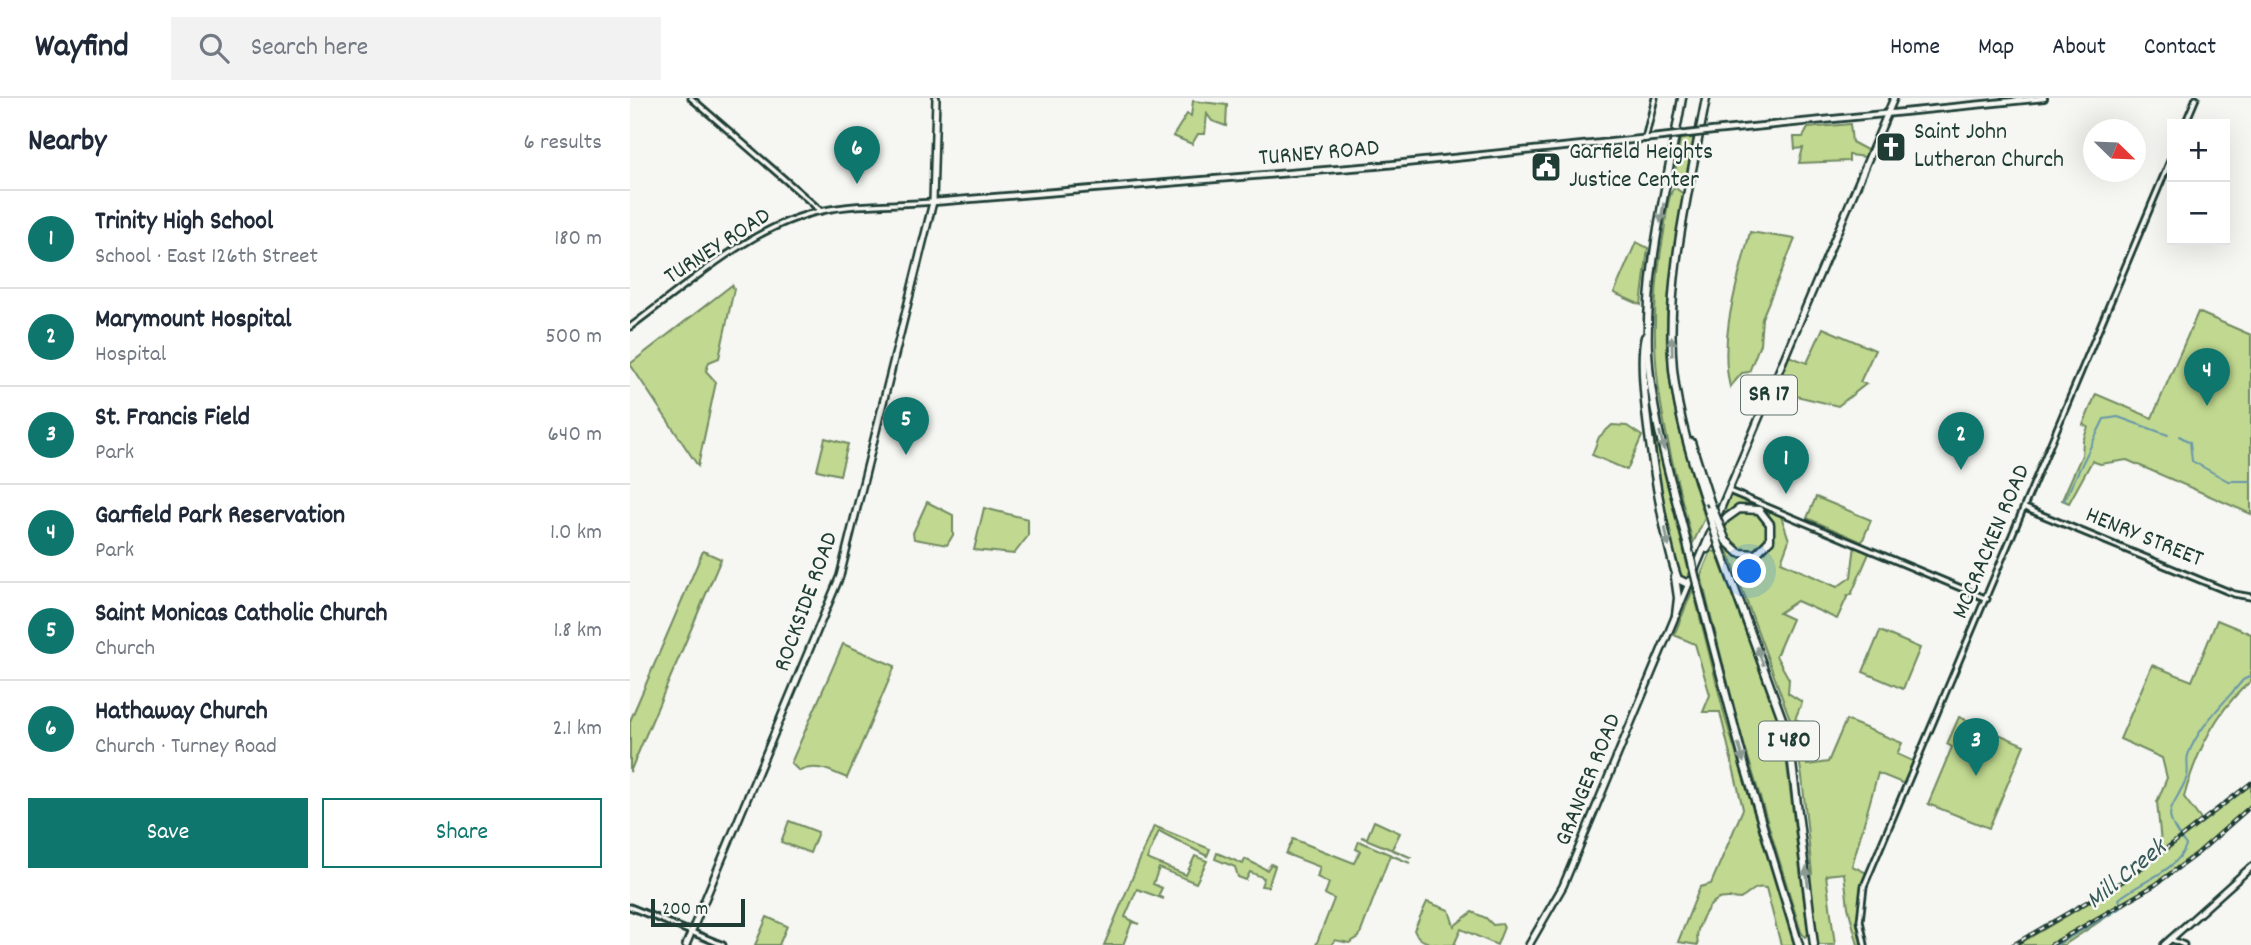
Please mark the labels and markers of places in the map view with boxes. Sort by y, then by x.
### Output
place label: Saint John Lutheran Church [1914,116,2064,178]
pin: 6 [834,126,880,184]
church icon: Saint John Lutheran Church [1874,130,1908,164]
place label: Garfield Heights Justice Center [1569,136,1713,198]
public building icon: Garfield Heights Justice Center [1529,150,1563,184]
pin: 4 [2184,348,2230,406]
pin: 5 [883,397,929,455]
pin: 2 [1938,412,1984,470]
pin: 1 [1763,436,1809,494]
pin: 3 [1953,718,1999,776]

